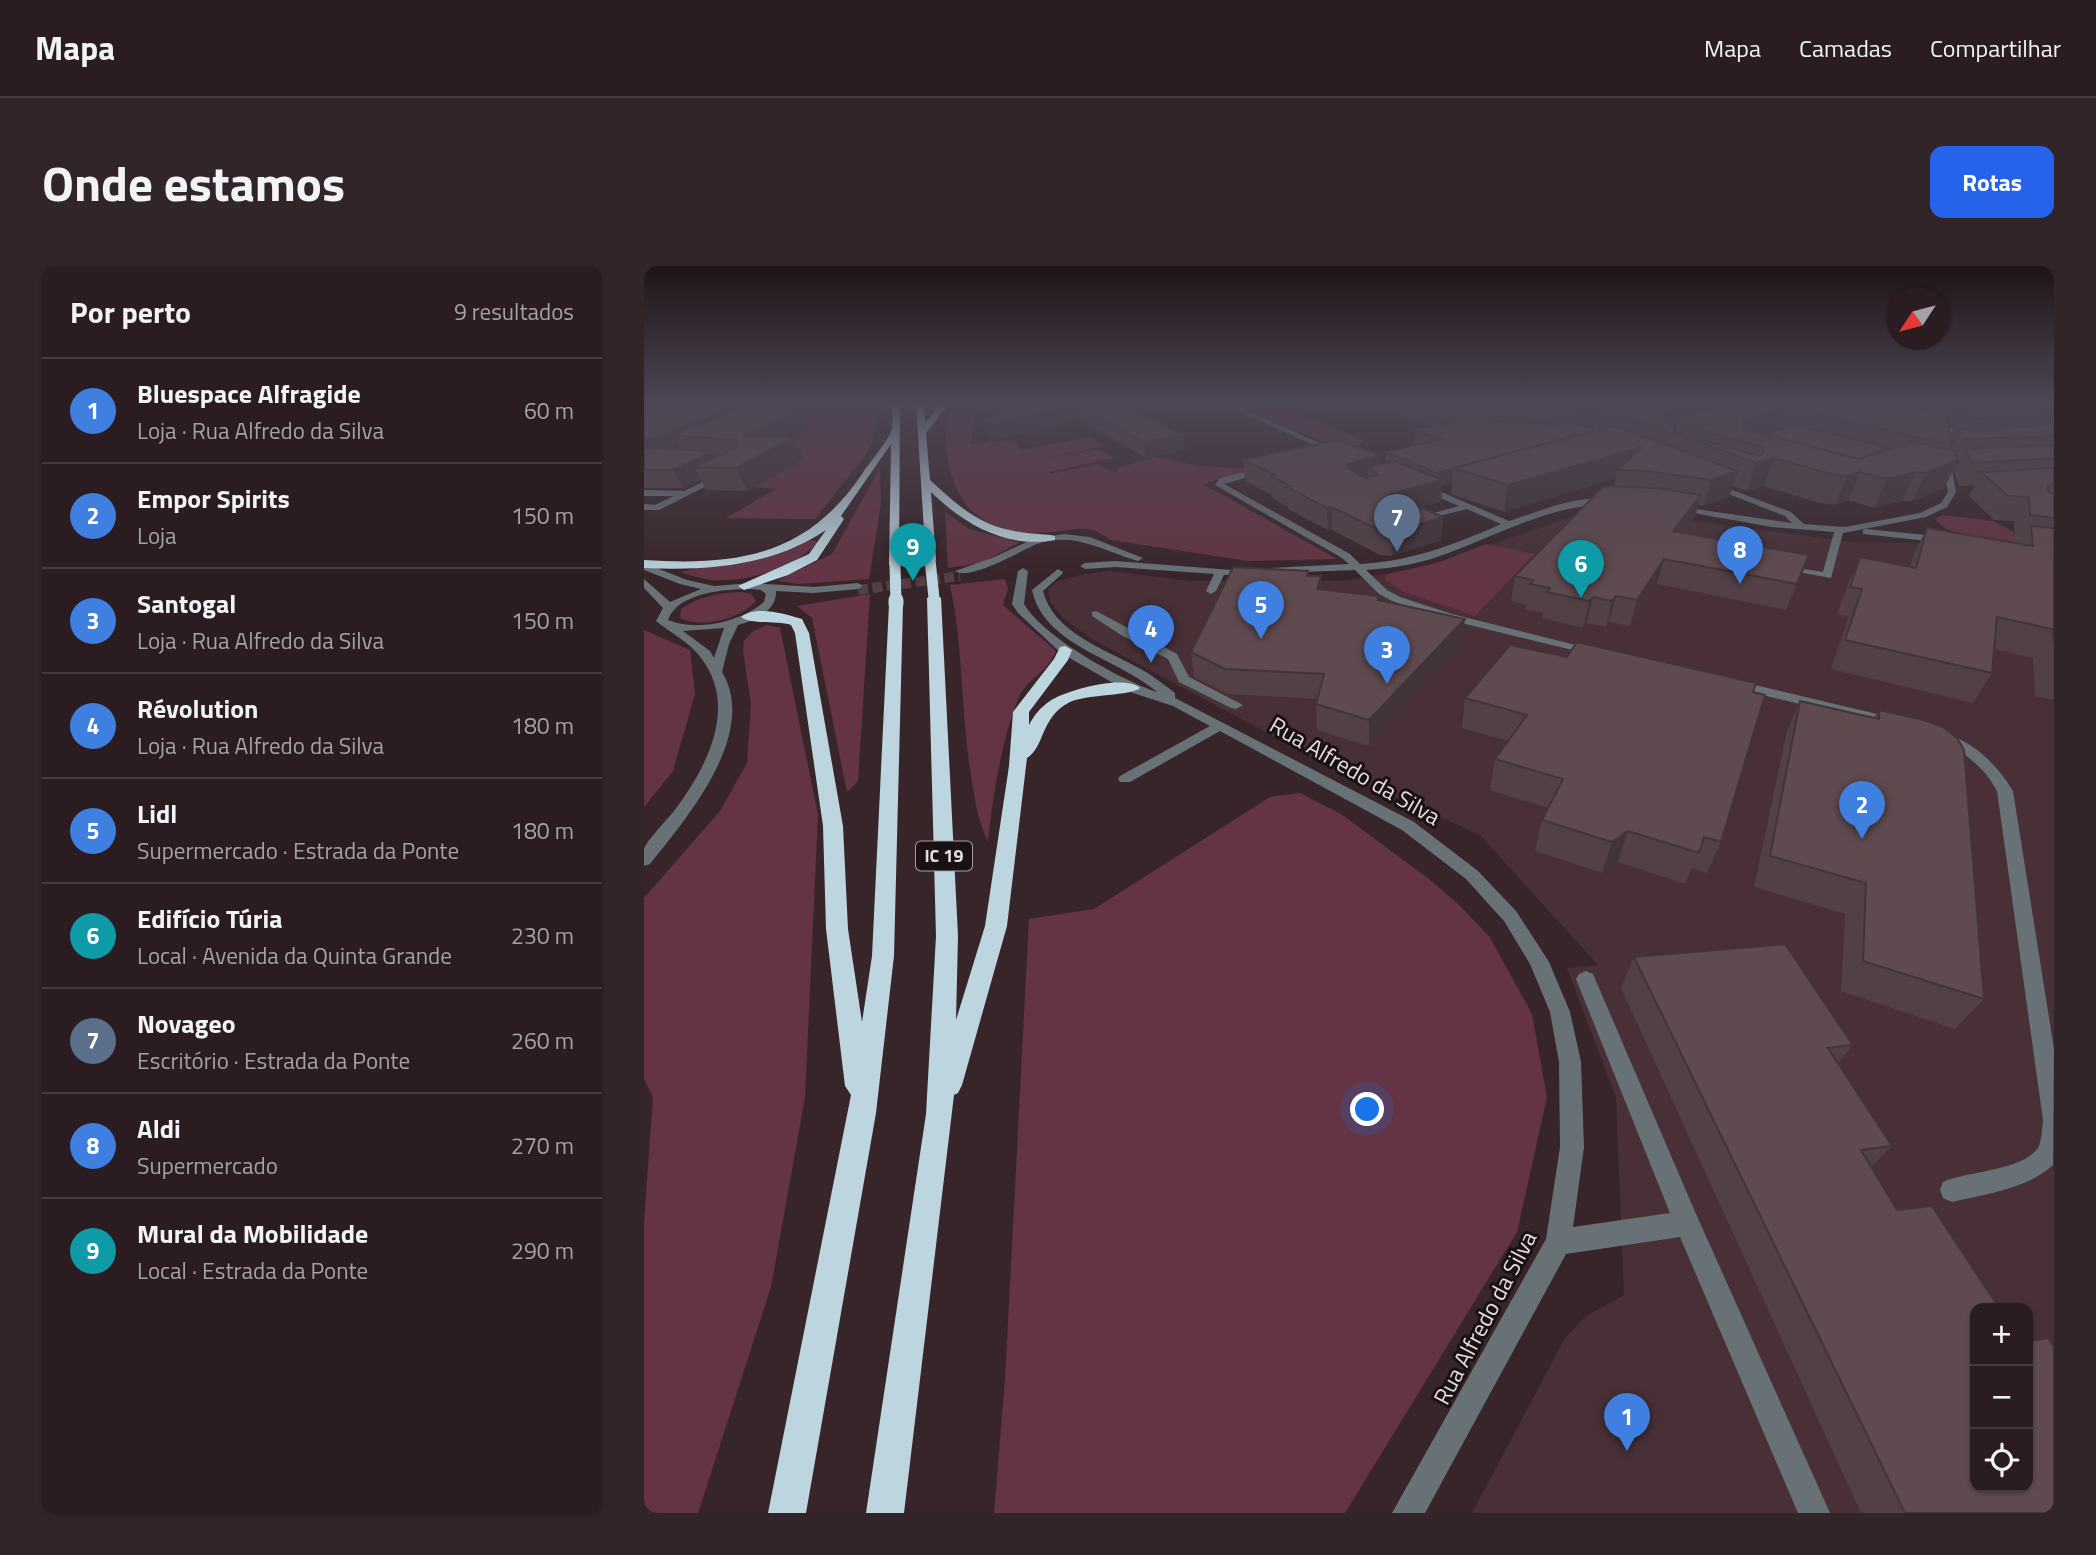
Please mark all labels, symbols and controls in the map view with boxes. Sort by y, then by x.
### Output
text: Mapa [35,23,115,73]
text: Mapa [1704,30,1761,66]
text: Camadas [1799,30,1892,66]
text: Compartilhar [1930,30,2061,66]
text: Onde estamos [42,145,345,220]
button: Rotas [1930,146,2054,218]
north arrow [1886,287,1949,350]
text: Por perto [70,289,191,335]
text: 9 resultados [454,294,574,329]
text: Bluespace Alfragide [137,374,361,413]
text: 1 [87,393,99,428]
text: 60 m [524,393,574,428]
text: Loja · Rua Alfredo da Silva [137,413,384,448]
text: Empor Spirits [137,479,290,518]
pin: 7 [1374,494,1420,552]
text: 2 [87,498,99,533]
text: 150 m [511,498,574,533]
text: Loja [137,518,177,553]
pin: 9 [890,523,936,581]
pin: 8 [1717,526,1763,584]
pin: 6 [1558,540,1604,598]
pin: 5 [1238,581,1284,639]
text: Santogal [137,584,236,623]
text: 3 [87,603,99,638]
text: 150 m [511,603,574,638]
pin: 4 [1128,605,1174,663]
text: Loja · Rua Alfredo da Silva [137,623,384,658]
pin: 3 [1364,626,1410,684]
text: Révolution [137,689,258,728]
street label: Rua Alfredo da Silva [1263,707,1448,834]
text: 4 [87,708,99,743]
text: 180 m [511,708,574,743]
text: Loja · Rua Alfredo da Silva [137,728,384,763]
pin: 2 [1839,781,1885,839]
text: Lidl [137,794,177,833]
text: 5 [87,813,99,848]
text: 180 m [511,813,574,848]
text: Supermercado · Estrada da Ponte [137,833,459,868]
road number: IC 19 [916,842,972,870]
text: Edifício Túria [137,899,282,938]
text: 6 [87,918,99,953]
text: 230 m [511,918,574,953]
text: Local · Avenida da Quinta Grande [137,938,452,973]
text: Novageo [137,1004,236,1043]
text: 7 [87,1023,99,1058]
text: 260 m [511,1023,574,1058]
text: Escritório · Estrada da Ponte [137,1043,410,1078]
your location [1350,1092,1384,1126]
text: Aldi [137,1109,181,1148]
text: 8 [87,1128,99,1163]
text: 270 m [511,1128,574,1163]
text: Supermercado [137,1148,278,1183]
text: Mural da Mobilidade [137,1214,368,1253]
street label: Rua Alfredo da Silva [1424,1224,1545,1411]
text: 9 [87,1233,99,1268]
text: 290 m [511,1233,574,1268]
text: Local · Estrada da Ponte [137,1253,368,1288]
map controls [1970,1303,2033,1492]
button: + [1970,1303,2033,1366]
button: − [1970,1366,2033,1429]
pin: 1 [1604,1393,1650,1451]
button: locate [1970,1429,2033,1492]

